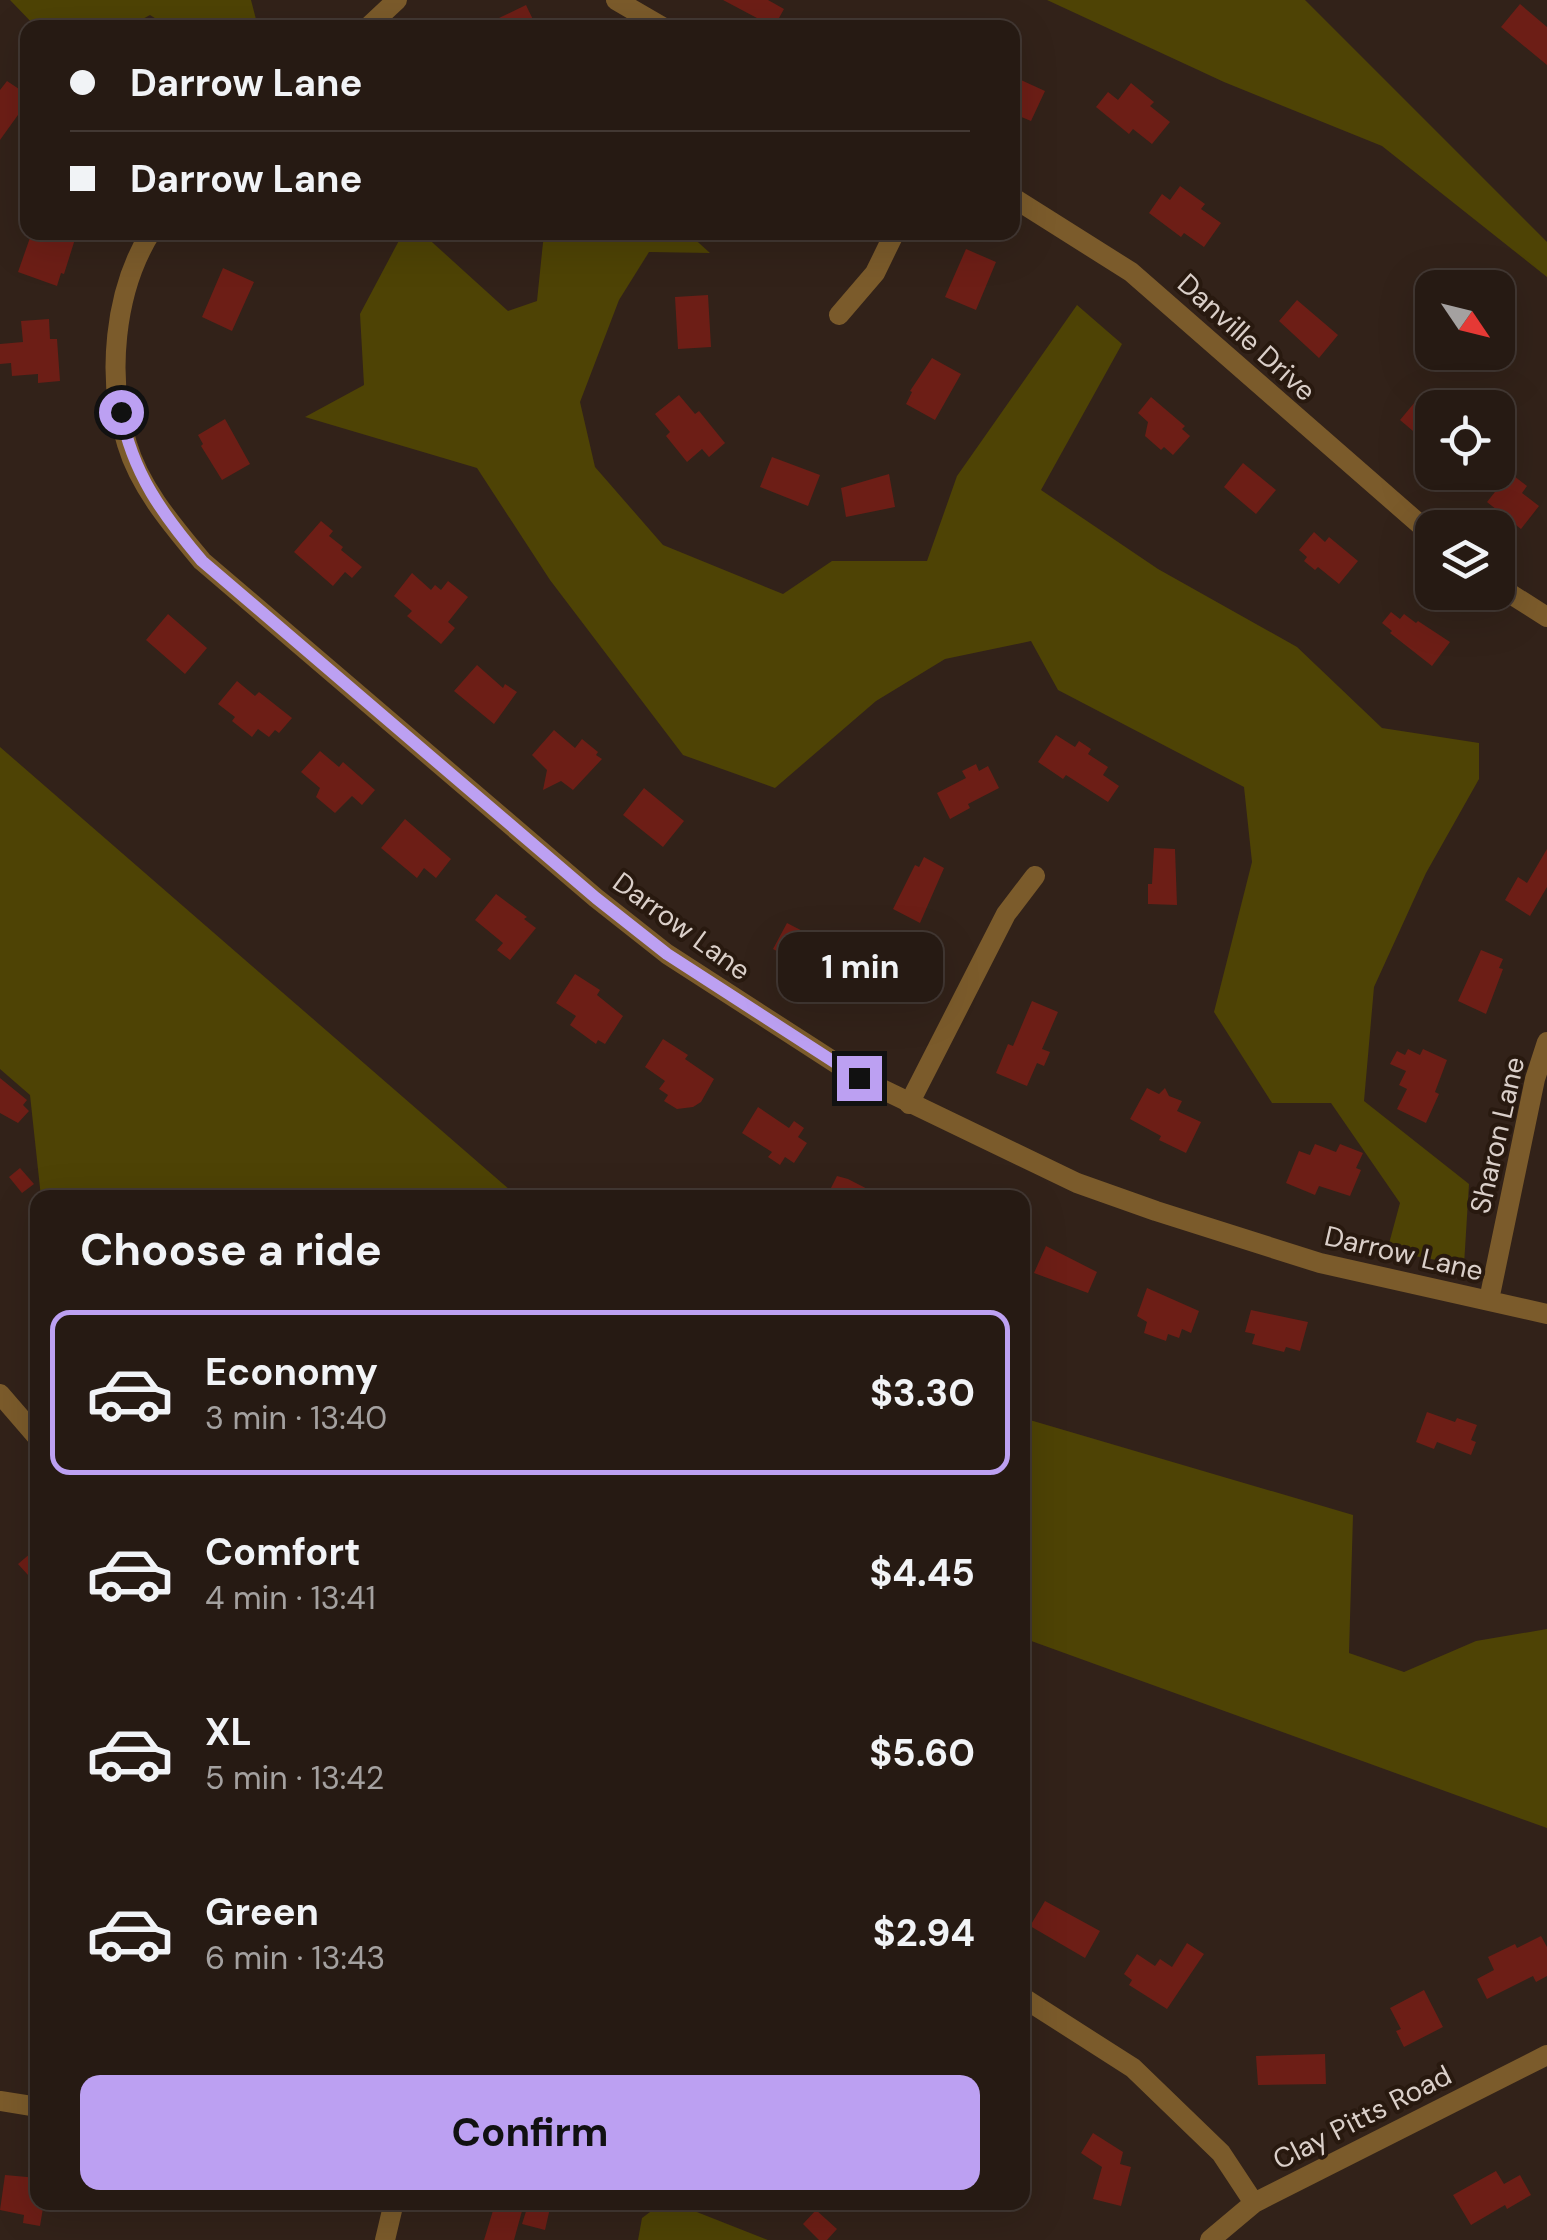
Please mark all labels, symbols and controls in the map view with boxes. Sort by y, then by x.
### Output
text: Darrow Lane [130,58,362,108]
text: Darrow Lane [130,154,362,204]
street label: Danville Drive [1170,265,1324,409]
north arrow [1415,270,1515,370]
map controls [1415,270,1515,610]
route start [99,390,144,435]
button: locate [1415,390,1515,490]
button: layers [1415,510,1515,610]
street label: Darrow Lane [605,864,758,989]
callout: 1 min [776,933,942,1003]
text: 1 min [822,946,899,988]
street label: Sharon Lane [1462,1053,1533,1217]
route end [837,1056,882,1101]
street label: Darrow Lane [1321,1217,1487,1290]
text: Choose a ride [80,1220,382,1279]
text: Economy [205,1347,378,1397]
icon: car [85,1348,175,1438]
text: $3.30 [870,1368,975,1418]
text: 3 min · 13:40 [205,1397,387,1439]
text: Comfort [205,1527,361,1577]
icon: car [85,1528,175,1618]
text: $4.45 [869,1548,975,1598]
text: 4 min · 13:41 [205,1577,376,1619]
text: XL [205,1707,252,1757]
icon: car [85,1708,175,1798]
text: $5.60 [869,1728,975,1778]
text: 5 min · 13:42 [205,1757,384,1799]
text: Green [205,1887,319,1937]
icon: car [85,1888,175,1978]
text: $2.94 [873,1908,975,1958]
text: 6 min · 13:43 [205,1937,385,1979]
street label: Clay Pitts Road [1267,2057,1458,2178]
button: Confirm [80,2075,980,2190]

